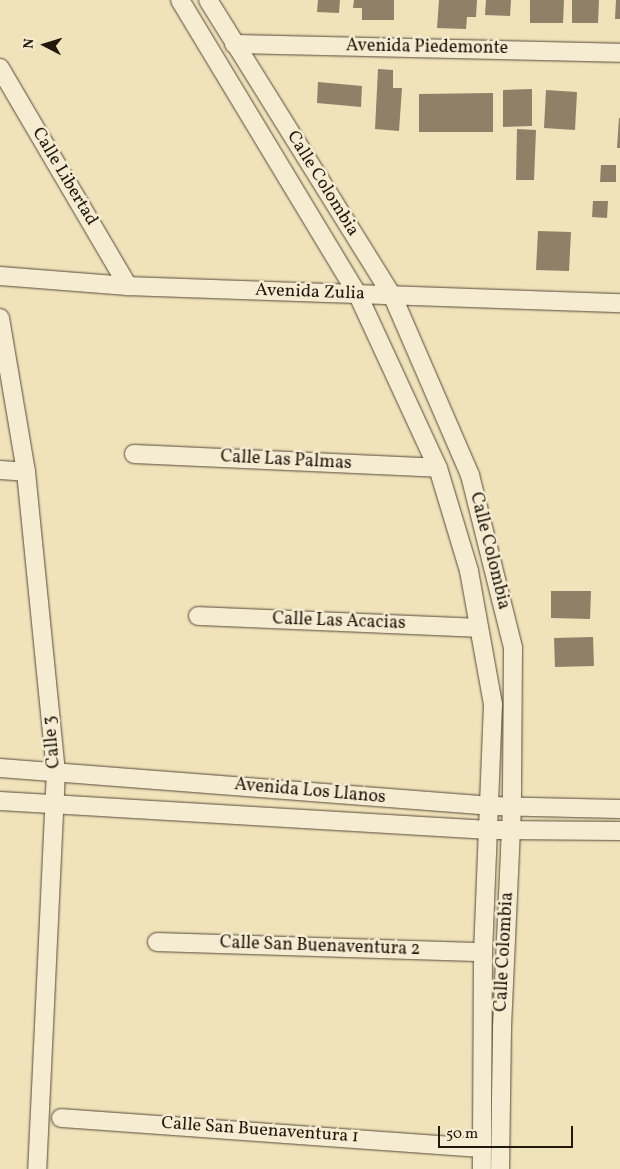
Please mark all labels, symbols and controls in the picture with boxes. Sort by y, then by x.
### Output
north arrow [20,20,70,70]
street label: Avenida Piedemonte [346,36,508,60]
text: N [20,38,39,50]
street label: Calle Libertad [26,124,102,230]
street label: Calle Colombia [281,127,363,241]
street label: Avenida Zulia [255,280,365,306]
street label: Calle Las Palmas [220,447,352,475]
street label: Calle Colombia [464,490,514,612]
street label: Calle Las Acacias [272,609,406,635]
street label: Calle 3 [40,715,66,769]
street label: Avenida Los Llanos [233,775,387,809]
street label: Calle Colombia [491,892,519,1012]
street label: Calle San Buenaventura 2 [219,933,421,961]
street label: Calle San Buenaventura 1 [160,1113,360,1149]
scale bar [440,1116,575,1148]
text: 50 m [446,1124,478,1145]

